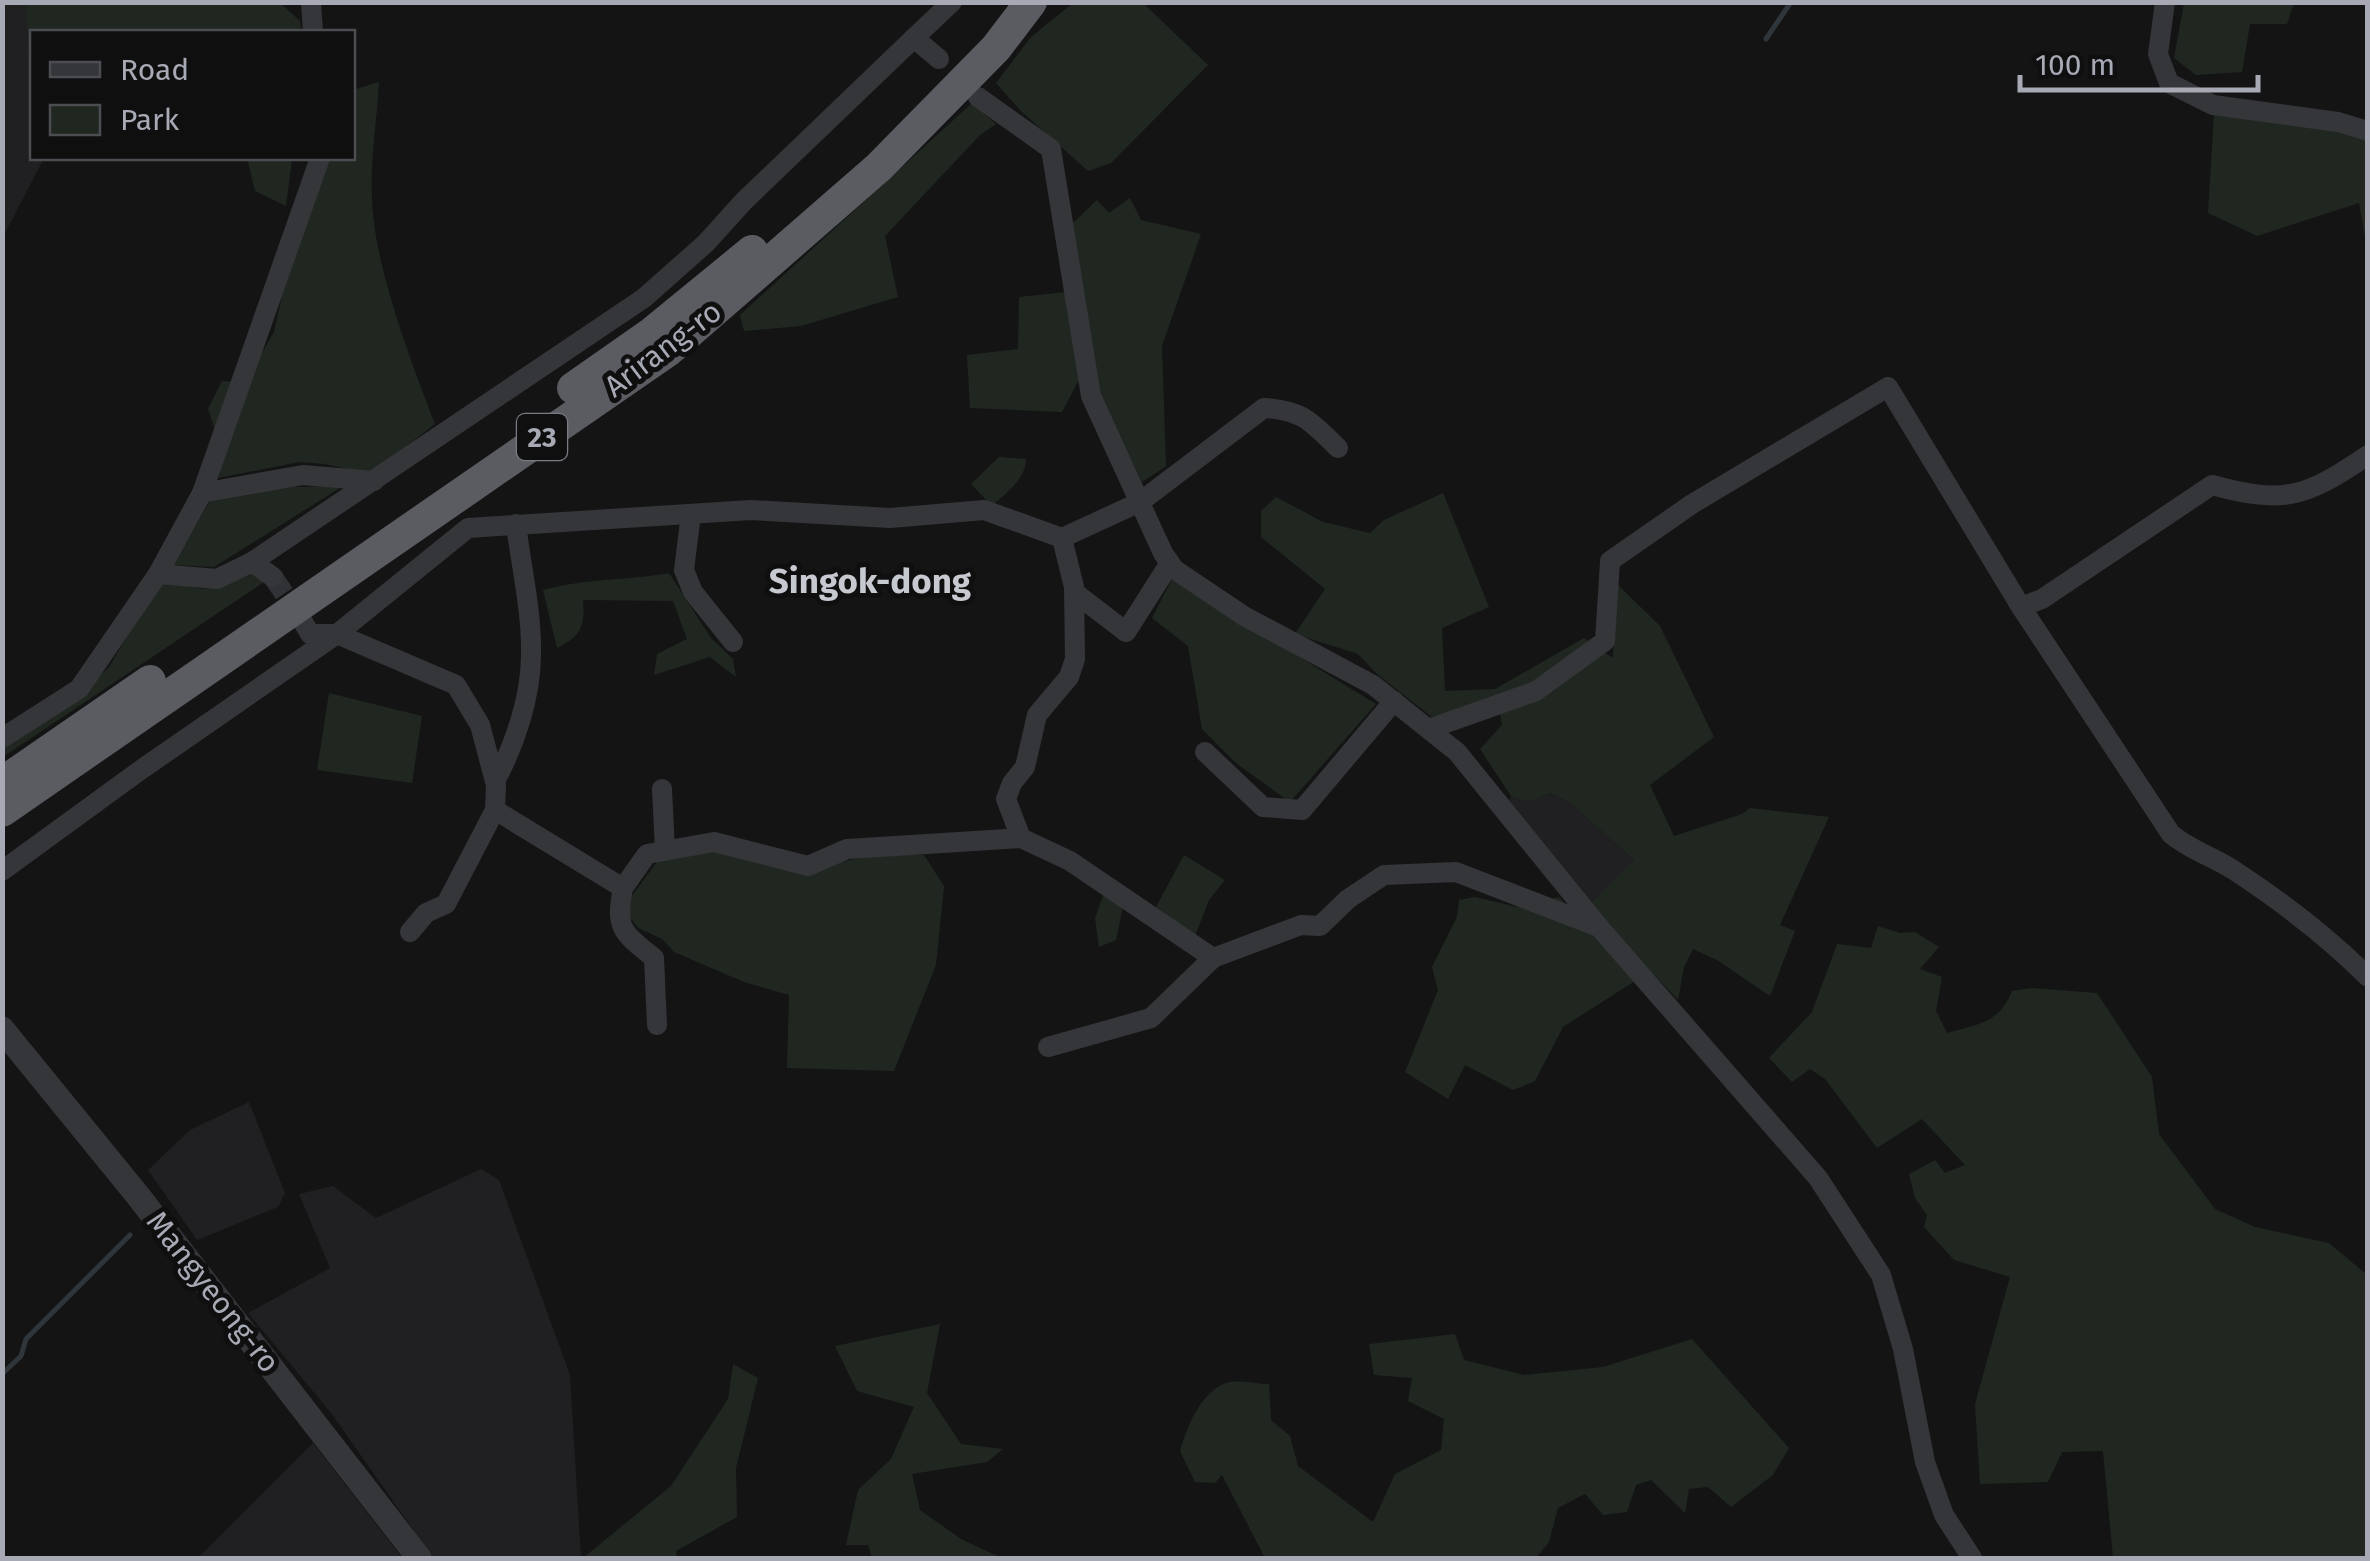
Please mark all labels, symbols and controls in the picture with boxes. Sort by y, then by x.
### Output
legend [30,30,355,160]
scale bar [2020,30,2258,92]
text: 100 m [2035,47,2115,83]
text: Road [120,52,189,88]
text: Park [120,102,180,138]
street label: Arirang-ro [597,293,729,405]
road number: 23 [517,414,567,460]
district label: Singok-dong [769,560,972,602]
street label: Mangyeong-ro [139,1204,287,1380]

